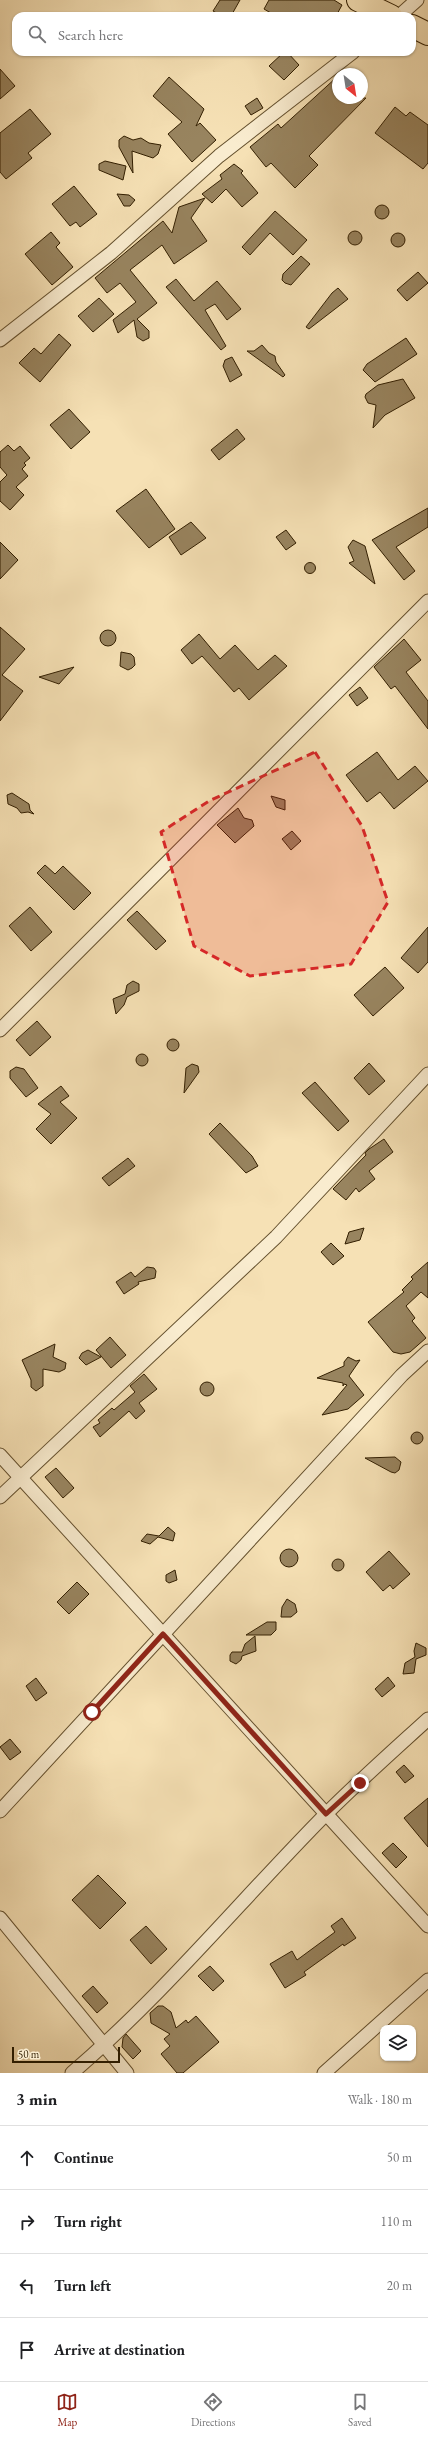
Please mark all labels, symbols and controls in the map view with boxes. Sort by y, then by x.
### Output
search box [12,12,416,56]
icon: search [26,23,48,45]
text: Search here [58,25,123,44]
north arrow [332,68,368,104]
route start [83,1703,101,1721]
route end [351,1774,369,1792]
map controls [380,2025,416,2061]
button: layers [380,2025,416,2061]
scale bar [12,2045,120,2064]
text: 50 m [18,2047,39,2061]
text: 3 min [16,2088,57,2110]
text: Walk · 180 m [348,2091,412,2108]
icon: ahead [16,2147,38,2169]
text: Continue [54,2148,114,2167]
text: 50 m [387,2149,412,2166]
icon: right [16,2211,38,2233]
text: Turn right [54,2212,122,2231]
text: 110 m [381,2213,412,2230]
icon: left [16,2275,38,2297]
text: Turn left [54,2276,111,2295]
text: 20 m [387,2277,412,2294]
icon: arrive [16,2339,38,2361]
text: Arrive at destination [54,2340,185,2359]
tab: Map [56,2391,78,2429]
tab: Directions [191,2391,235,2429]
tab: Saved [348,2391,372,2429]

